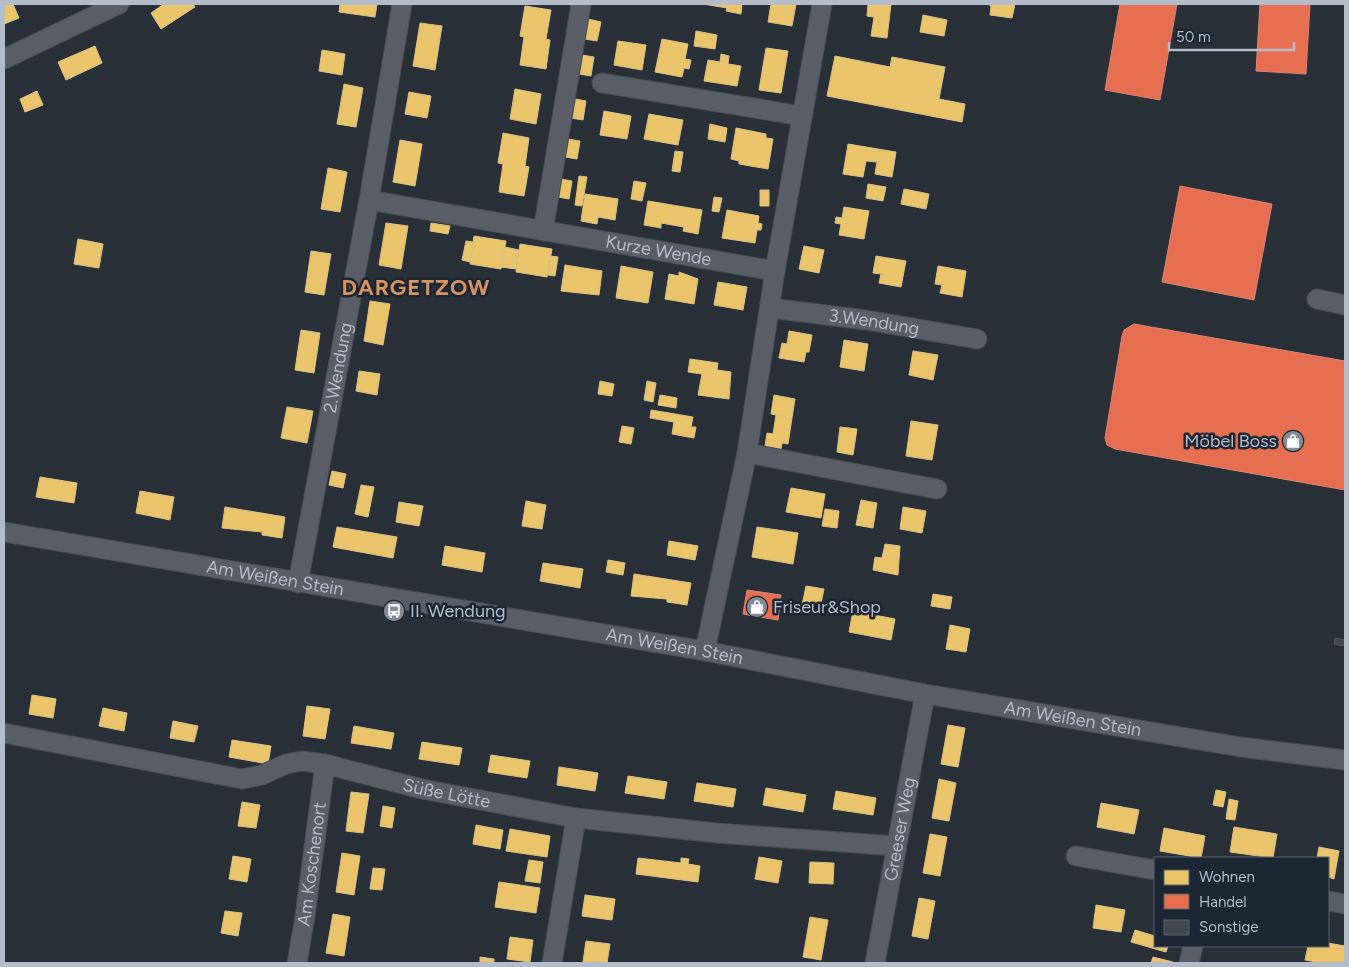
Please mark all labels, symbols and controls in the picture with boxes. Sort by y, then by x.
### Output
scale bar [1169,20,1294,52]
text: 50 m [1176,28,1211,46]
street label: Kurze Wende [604,231,713,271]
district label: DARGETZOW [342,274,490,301]
street label: 3.Wendung [828,304,921,340]
street label: 2.Wendung [319,321,357,415]
shop icon: Möbel Boss [1281,429,1305,453]
place label: Möbel Boss [1184,430,1277,452]
street label: Am Weißen Stein [205,556,345,600]
shop icon: Friseur&Shop [745,595,769,619]
place label: Friseur&Shop [773,596,881,618]
bus stop icon: II. Wendung [382,599,406,623]
place label: II. Wendung [410,600,506,622]
street label: Am Weißen Stein [604,623,745,669]
street label: Am Weißen Stein [1002,696,1143,741]
street label: Süße Lötte [401,774,493,813]
street label: Greeser Weg [879,776,920,883]
street label: Am Koschenort [292,801,331,928]
legend [1154,857,1329,947]
text: Wohnen [1199,868,1255,886]
text: Handel [1199,893,1247,911]
text: Sonstige [1199,918,1258,936]

